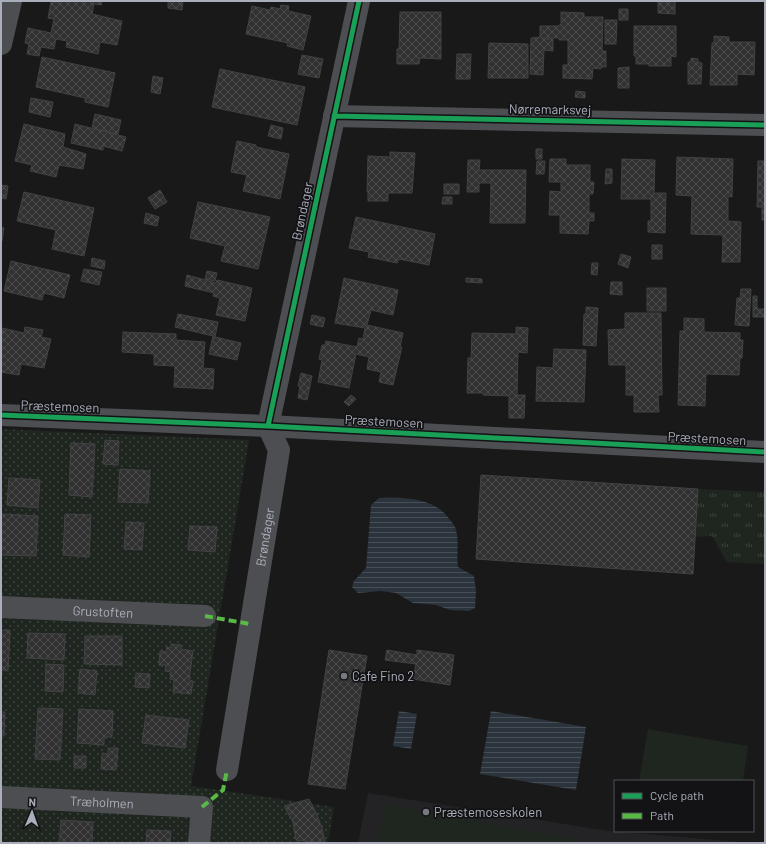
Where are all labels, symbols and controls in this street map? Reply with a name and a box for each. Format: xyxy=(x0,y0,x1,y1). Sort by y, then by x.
street label: Nørremarksvej xyxy=(509,100,591,118)
street label: Brøndager xyxy=(288,180,316,242)
street label: Præstemosen xyxy=(20,397,100,415)
street label: Præstemosen xyxy=(344,411,424,431)
street label: Præstemosen xyxy=(667,428,747,448)
street label: Brøndager xyxy=(252,506,278,567)
street label: Grustoften xyxy=(72,602,134,621)
place label: Cafe Fino 2 xyxy=(352,668,414,684)
marker: Cafe Fino 2 xyxy=(339,671,349,681)
legend xyxy=(614,780,754,832)
text: Cycle path xyxy=(650,788,704,802)
north arrow xyxy=(12,792,52,832)
street label: Træholmen xyxy=(70,792,134,812)
text: N xyxy=(28,795,36,808)
place label: Præstemoseskolen xyxy=(434,804,542,820)
marker: Præstemoseskolen xyxy=(421,807,431,817)
text: Path xyxy=(650,808,674,822)

